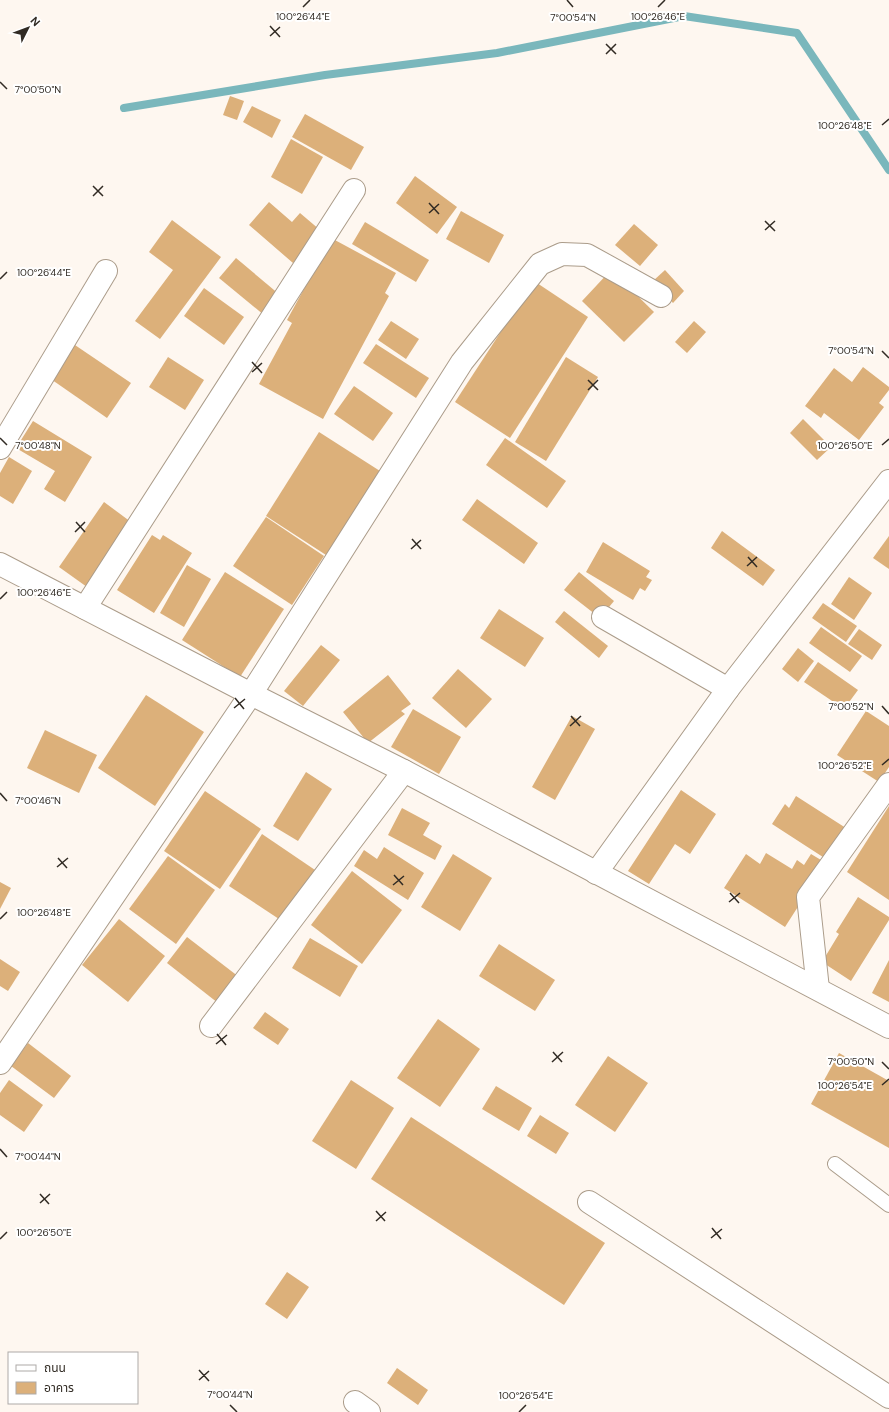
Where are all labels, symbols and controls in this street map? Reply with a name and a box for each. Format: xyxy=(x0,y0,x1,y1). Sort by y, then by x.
north arrow xyxy=(8,8,48,48)
text: 100°26'44"E xyxy=(276,10,330,23)
text: 100°26'46"E xyxy=(631,10,685,23)
text: 7°00'54"N xyxy=(550,11,596,24)
text: N xyxy=(28,14,43,29)
text: 7°00'50"N xyxy=(15,83,61,96)
text: 100°26'48"E xyxy=(818,119,872,132)
text: 100°26'44"E xyxy=(17,266,71,279)
text: 7°00'54"N xyxy=(828,344,874,357)
text: 7°00'48"N xyxy=(15,439,61,452)
text: 100°26'50"E xyxy=(817,439,873,452)
text: 100°26'46"E xyxy=(17,586,71,599)
text: 7°00'52"N xyxy=(828,700,874,713)
text: 100°26'52"E xyxy=(818,759,872,772)
text: 7°00'46"N xyxy=(15,794,61,807)
text: 100°26'48"E xyxy=(17,906,71,919)
text: 7°00'50"N xyxy=(828,1055,874,1068)
text: 100°26'54"E xyxy=(818,1079,872,1092)
text: 7°00'44"N xyxy=(15,1150,61,1163)
text: 100°26'50"E xyxy=(16,1226,72,1239)
legend xyxy=(8,1352,138,1404)
text: ถนน xyxy=(44,1360,66,1376)
text: อาคาร xyxy=(44,1380,74,1396)
text: 7°00'44"N xyxy=(207,1388,253,1401)
text: 100°26'54"E xyxy=(499,1389,553,1402)

